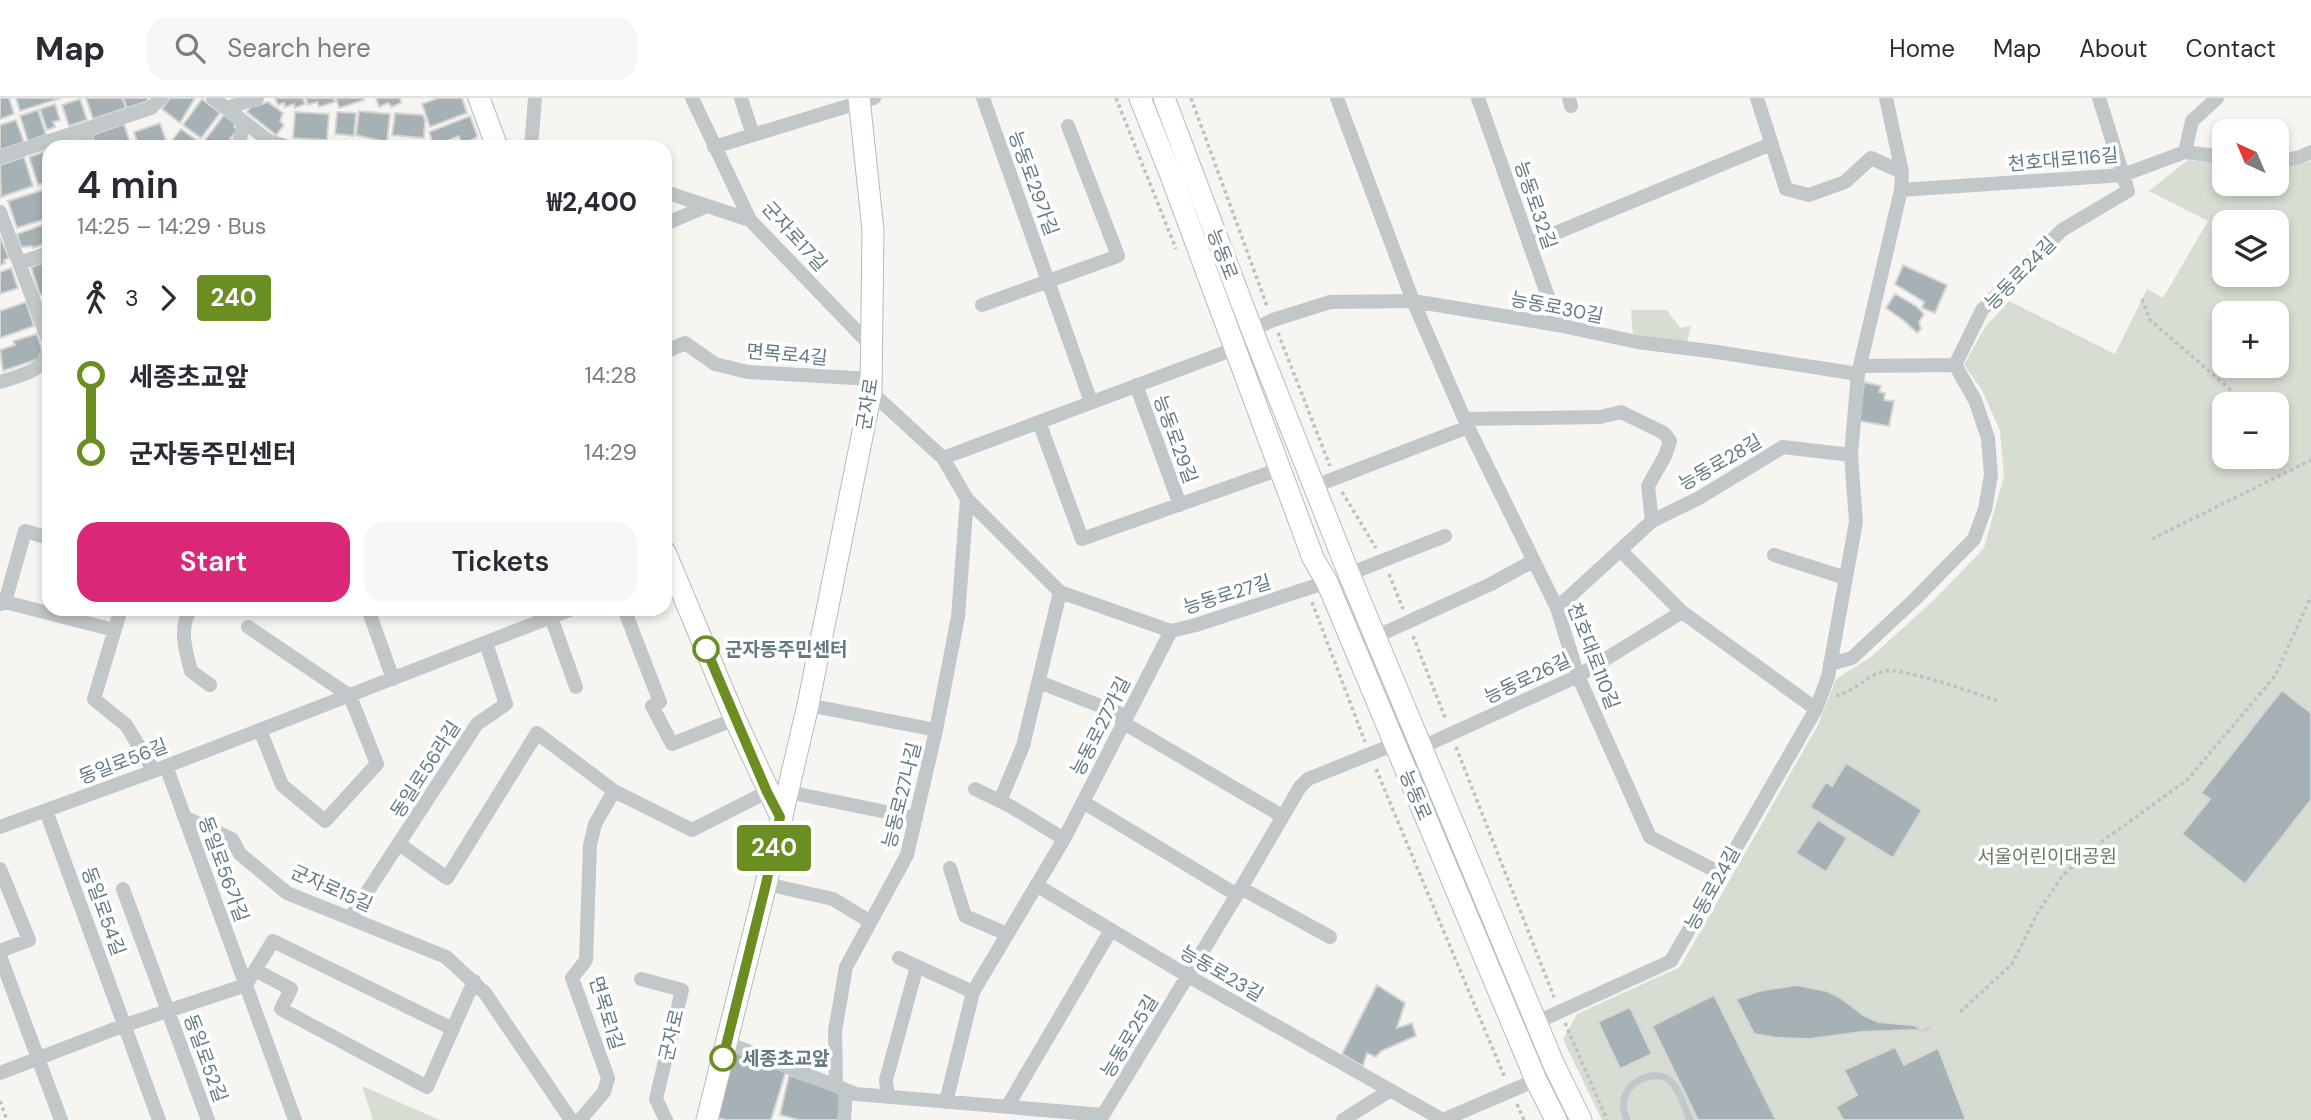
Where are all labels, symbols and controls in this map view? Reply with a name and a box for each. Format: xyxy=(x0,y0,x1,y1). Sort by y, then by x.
search box xyxy=(147,17,637,80)
text: Map xyxy=(35,27,105,70)
icon: search xyxy=(171,29,209,67)
text: Search here xyxy=(227,31,371,65)
text: Home xyxy=(1889,33,1955,64)
text: Map xyxy=(1993,33,2041,64)
text: About xyxy=(2079,33,2148,64)
text: Contact xyxy=(2186,33,2276,64)
north arrow xyxy=(2212,119,2289,196)
map controls xyxy=(2212,119,2289,469)
street label: 능동로29가길 xyxy=(1003,127,1064,239)
street label: 천호대로116길 xyxy=(2007,142,2120,177)
street label: 능동로32길 xyxy=(1509,158,1562,253)
text: 4 min xyxy=(77,160,179,210)
text: ₩2,400 xyxy=(547,185,637,219)
street label: 군자로17길 xyxy=(757,196,833,277)
button: layers xyxy=(2212,210,2289,287)
text: 14:25 – 14:29 · Bus xyxy=(77,211,266,241)
street label: 능동로 xyxy=(1201,225,1244,283)
street label: 능동로24길 xyxy=(1979,232,2061,315)
icon: walk xyxy=(77,279,115,317)
icon: forward xyxy=(149,279,187,317)
text: 240 xyxy=(211,282,257,313)
text: 3 xyxy=(125,283,139,313)
street label: 능동로30길 xyxy=(1508,286,1606,329)
button: + xyxy=(2212,301,2289,378)
street label: 면목로4길 xyxy=(745,338,829,371)
text: 세종초교앞 xyxy=(129,360,249,394)
text: 14:28 xyxy=(584,360,637,390)
street label: 군자로 xyxy=(851,376,884,432)
street label: 능동로29길 xyxy=(1148,391,1203,487)
button: − xyxy=(2212,392,2289,469)
street label: 능동로28길 xyxy=(1674,429,1766,496)
text: 군자동주민센터 xyxy=(129,437,296,471)
text: 14:29 xyxy=(584,437,637,467)
button: Start xyxy=(77,522,350,602)
button: Tickets xyxy=(364,522,637,602)
street label: 능동로27길 xyxy=(1180,569,1274,620)
street label: 천호대로110길 xyxy=(1562,599,1625,713)
marker: 군자동주민센터 xyxy=(693,636,719,662)
place label: 군자동주민센터 xyxy=(725,637,847,662)
street label: 능동로26길 xyxy=(1480,648,1575,709)
street label: 능동로27가길 xyxy=(1065,672,1136,780)
street label: 동일로56라길 xyxy=(385,716,466,823)
street label: 동일로56길 xyxy=(75,733,171,790)
street label: 능동로27나길 xyxy=(876,740,927,851)
street label: 능동로 xyxy=(1394,766,1437,824)
street label: 동일로56가길 xyxy=(193,813,254,926)
line badge: 240 xyxy=(734,825,814,871)
text: 240 xyxy=(751,832,797,863)
street label: 능동로24길 xyxy=(1679,842,1746,935)
park label: 서울어린이대공원 xyxy=(1977,844,2117,869)
street label: 군자로15길 xyxy=(287,859,377,918)
street label: 동일로54길 xyxy=(76,863,131,959)
street label: 능동로23길 xyxy=(1176,940,1268,1007)
street label: 면목로1길 xyxy=(583,973,630,1053)
street label: 능동로25길 xyxy=(1095,990,1164,1082)
street label: 군자로 xyxy=(653,1007,690,1063)
street label: 동일로52길 xyxy=(178,1011,233,1106)
marker: 세종초교앞 xyxy=(710,1045,736,1071)
place label: 세종초교앞 xyxy=(742,1046,829,1071)

